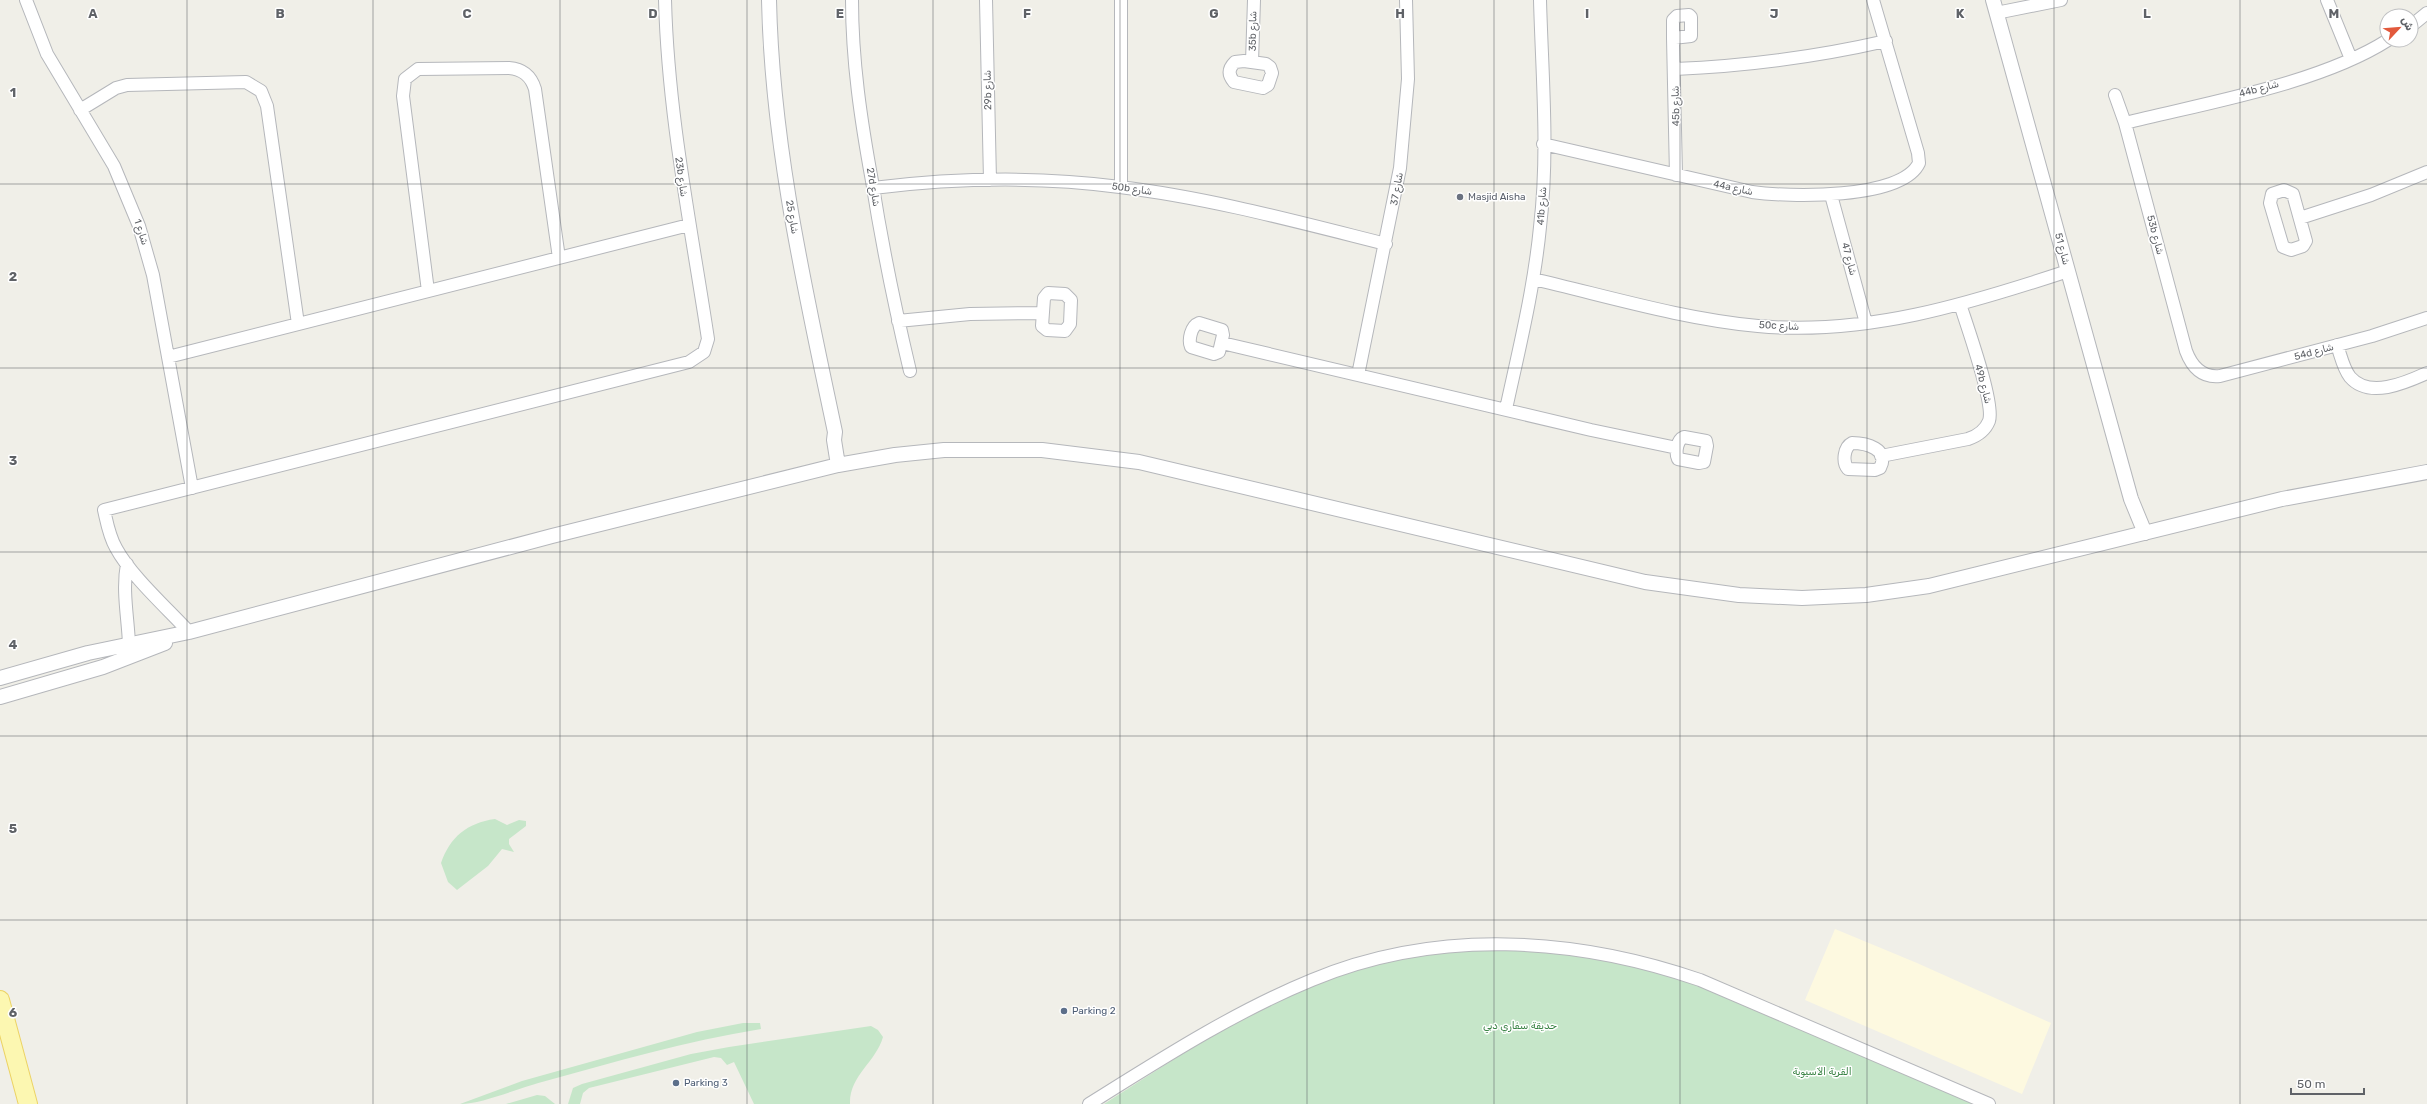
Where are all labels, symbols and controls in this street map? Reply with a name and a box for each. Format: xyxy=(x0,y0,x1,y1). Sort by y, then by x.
text: A xyxy=(88,6,98,21)
text: B xyxy=(275,6,285,21)
text: C xyxy=(462,6,472,21)
text: D xyxy=(648,6,658,21)
text: E xyxy=(836,6,844,21)
text: F xyxy=(1023,6,1031,21)
text: G xyxy=(1209,6,1219,21)
text: H xyxy=(1395,6,1405,21)
text: I xyxy=(1585,6,1589,21)
text: J xyxy=(1770,6,1778,21)
text: K xyxy=(1956,6,1965,21)
text: L xyxy=(2143,6,2151,21)
text: M xyxy=(2329,6,2339,21)
north arrow xyxy=(2379,8,2419,48)
street label: 35b شارع xyxy=(1247,11,1260,51)
text: ش xyxy=(2399,15,2416,33)
street label: 29b شارع xyxy=(982,70,995,110)
street label: 44b شارع xyxy=(2238,78,2281,101)
text: 1 xyxy=(10,85,16,100)
street label: 45b شارع xyxy=(1670,86,1683,126)
street label: 23b شارع xyxy=(671,156,690,198)
street label: 27d شارع xyxy=(863,167,882,208)
street label: شارع 37 xyxy=(1388,171,1407,207)
street label: 44a شارع xyxy=(1712,178,1754,199)
street label: 50b شارع xyxy=(1111,180,1153,199)
street label: 41b شارع xyxy=(1535,186,1550,226)
place label: Masjid Aisha xyxy=(1468,191,1526,203)
marker: Masjid Aisha xyxy=(1455,192,1465,202)
street label: شارع 25 xyxy=(782,199,801,235)
street label: 53b شارع xyxy=(2143,214,2166,256)
street label: شارع 1 xyxy=(130,217,151,247)
street label: شارع 51 xyxy=(2051,232,2072,267)
street label: شارع 47 xyxy=(1838,241,1859,277)
text: 2 xyxy=(9,269,17,284)
street label: 50c شارع xyxy=(1759,319,1799,334)
street label: 54d شارع xyxy=(2293,341,2335,364)
street label: 49b شارع xyxy=(1971,363,1994,405)
text: 3 xyxy=(9,453,18,468)
text: 4 xyxy=(9,637,18,652)
text: 5 xyxy=(9,821,17,836)
text: 6 xyxy=(9,1005,18,1020)
place label: Parking 2 xyxy=(1072,1005,1116,1017)
marker: Parking 2 xyxy=(1059,1006,1069,1016)
park label: حديقة سفاري دبي xyxy=(1483,1020,1557,1034)
park label: القرية الآسيوية xyxy=(1792,1066,1852,1078)
scale bar xyxy=(2291,1070,2364,1096)
place label: Parking 3 xyxy=(684,1077,728,1089)
text: 50 m xyxy=(2297,1077,2325,1091)
marker: Parking 3 xyxy=(671,1078,681,1088)

